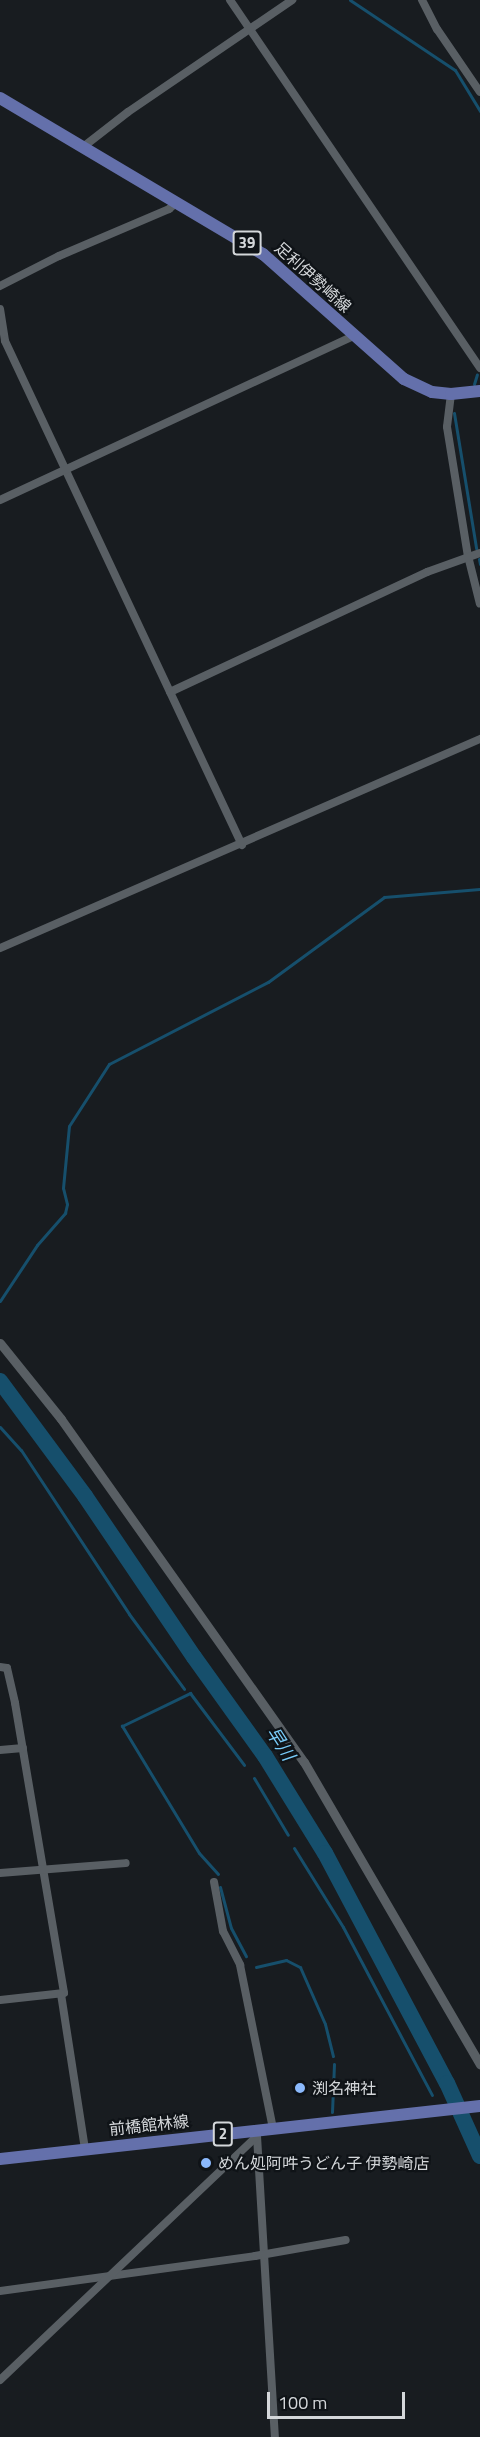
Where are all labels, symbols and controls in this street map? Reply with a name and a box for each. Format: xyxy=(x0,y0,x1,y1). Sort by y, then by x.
road number: 39 xyxy=(232,231,262,255)
street label: 足利伊勢崎線 xyxy=(271,238,355,316)
water label: 早川 xyxy=(261,1723,299,1765)
place label: 渕名神社 xyxy=(312,2078,376,2098)
marker: 渕名神社 xyxy=(293,2081,307,2095)
street label: 前橋館林線 xyxy=(108,2111,190,2139)
road number: 2 xyxy=(212,2122,234,2146)
place label: めん処阿吽うどん子 伊勢崎店 xyxy=(218,2153,430,2173)
marker: めん処阿吽うどん子 伊勢崎店 xyxy=(199,2156,213,2170)
scale bar xyxy=(270,2380,408,2418)
text: 100 m xyxy=(278,2389,327,2416)

